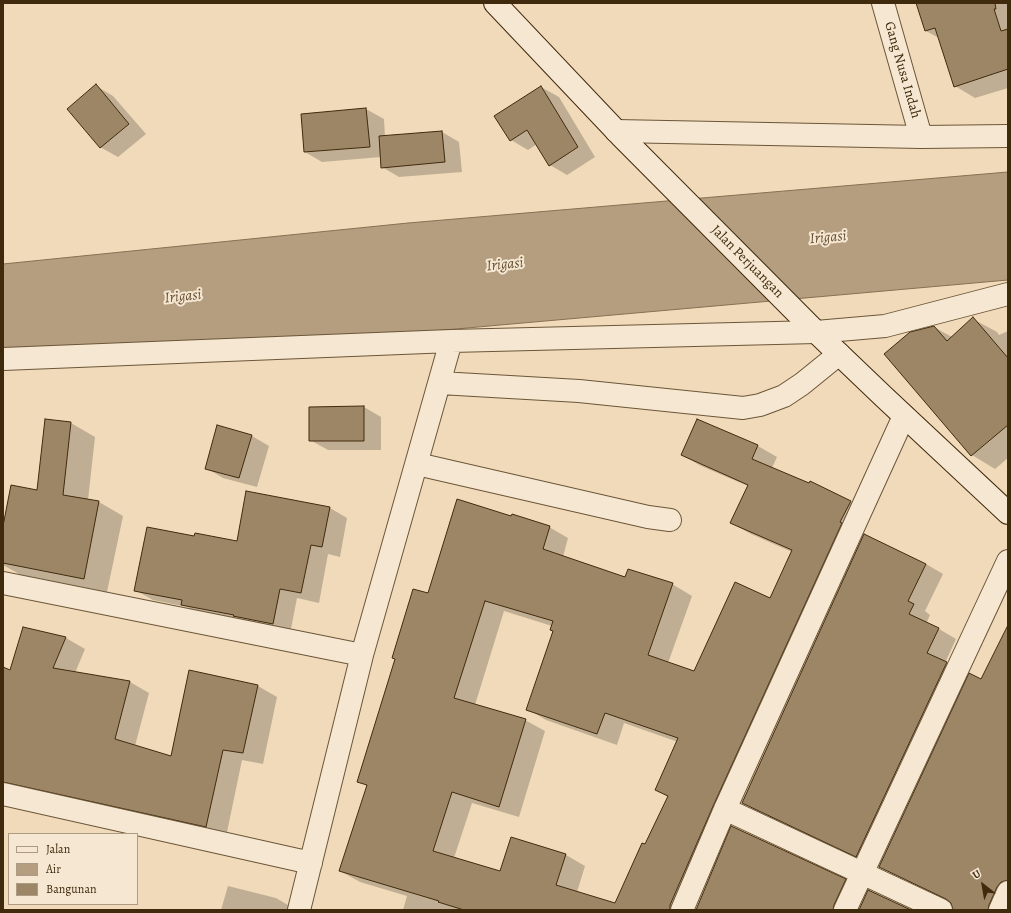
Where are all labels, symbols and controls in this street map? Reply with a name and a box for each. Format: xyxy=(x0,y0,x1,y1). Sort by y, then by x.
street label: Gang Nusa Indah xyxy=(880,20,924,120)
street label: Jalan Perjuangan xyxy=(707,222,787,302)
water label: Irigasi xyxy=(809,227,847,249)
water label: Irigasi xyxy=(486,254,524,276)
water label: Irigasi xyxy=(164,286,202,308)
legend xyxy=(8,833,138,905)
text: Jalan xyxy=(46,841,70,857)
text: Air xyxy=(46,861,61,877)
north arrow xyxy=(963,865,1003,905)
text: U xyxy=(970,866,984,883)
text: Bangunan xyxy=(46,881,97,897)

